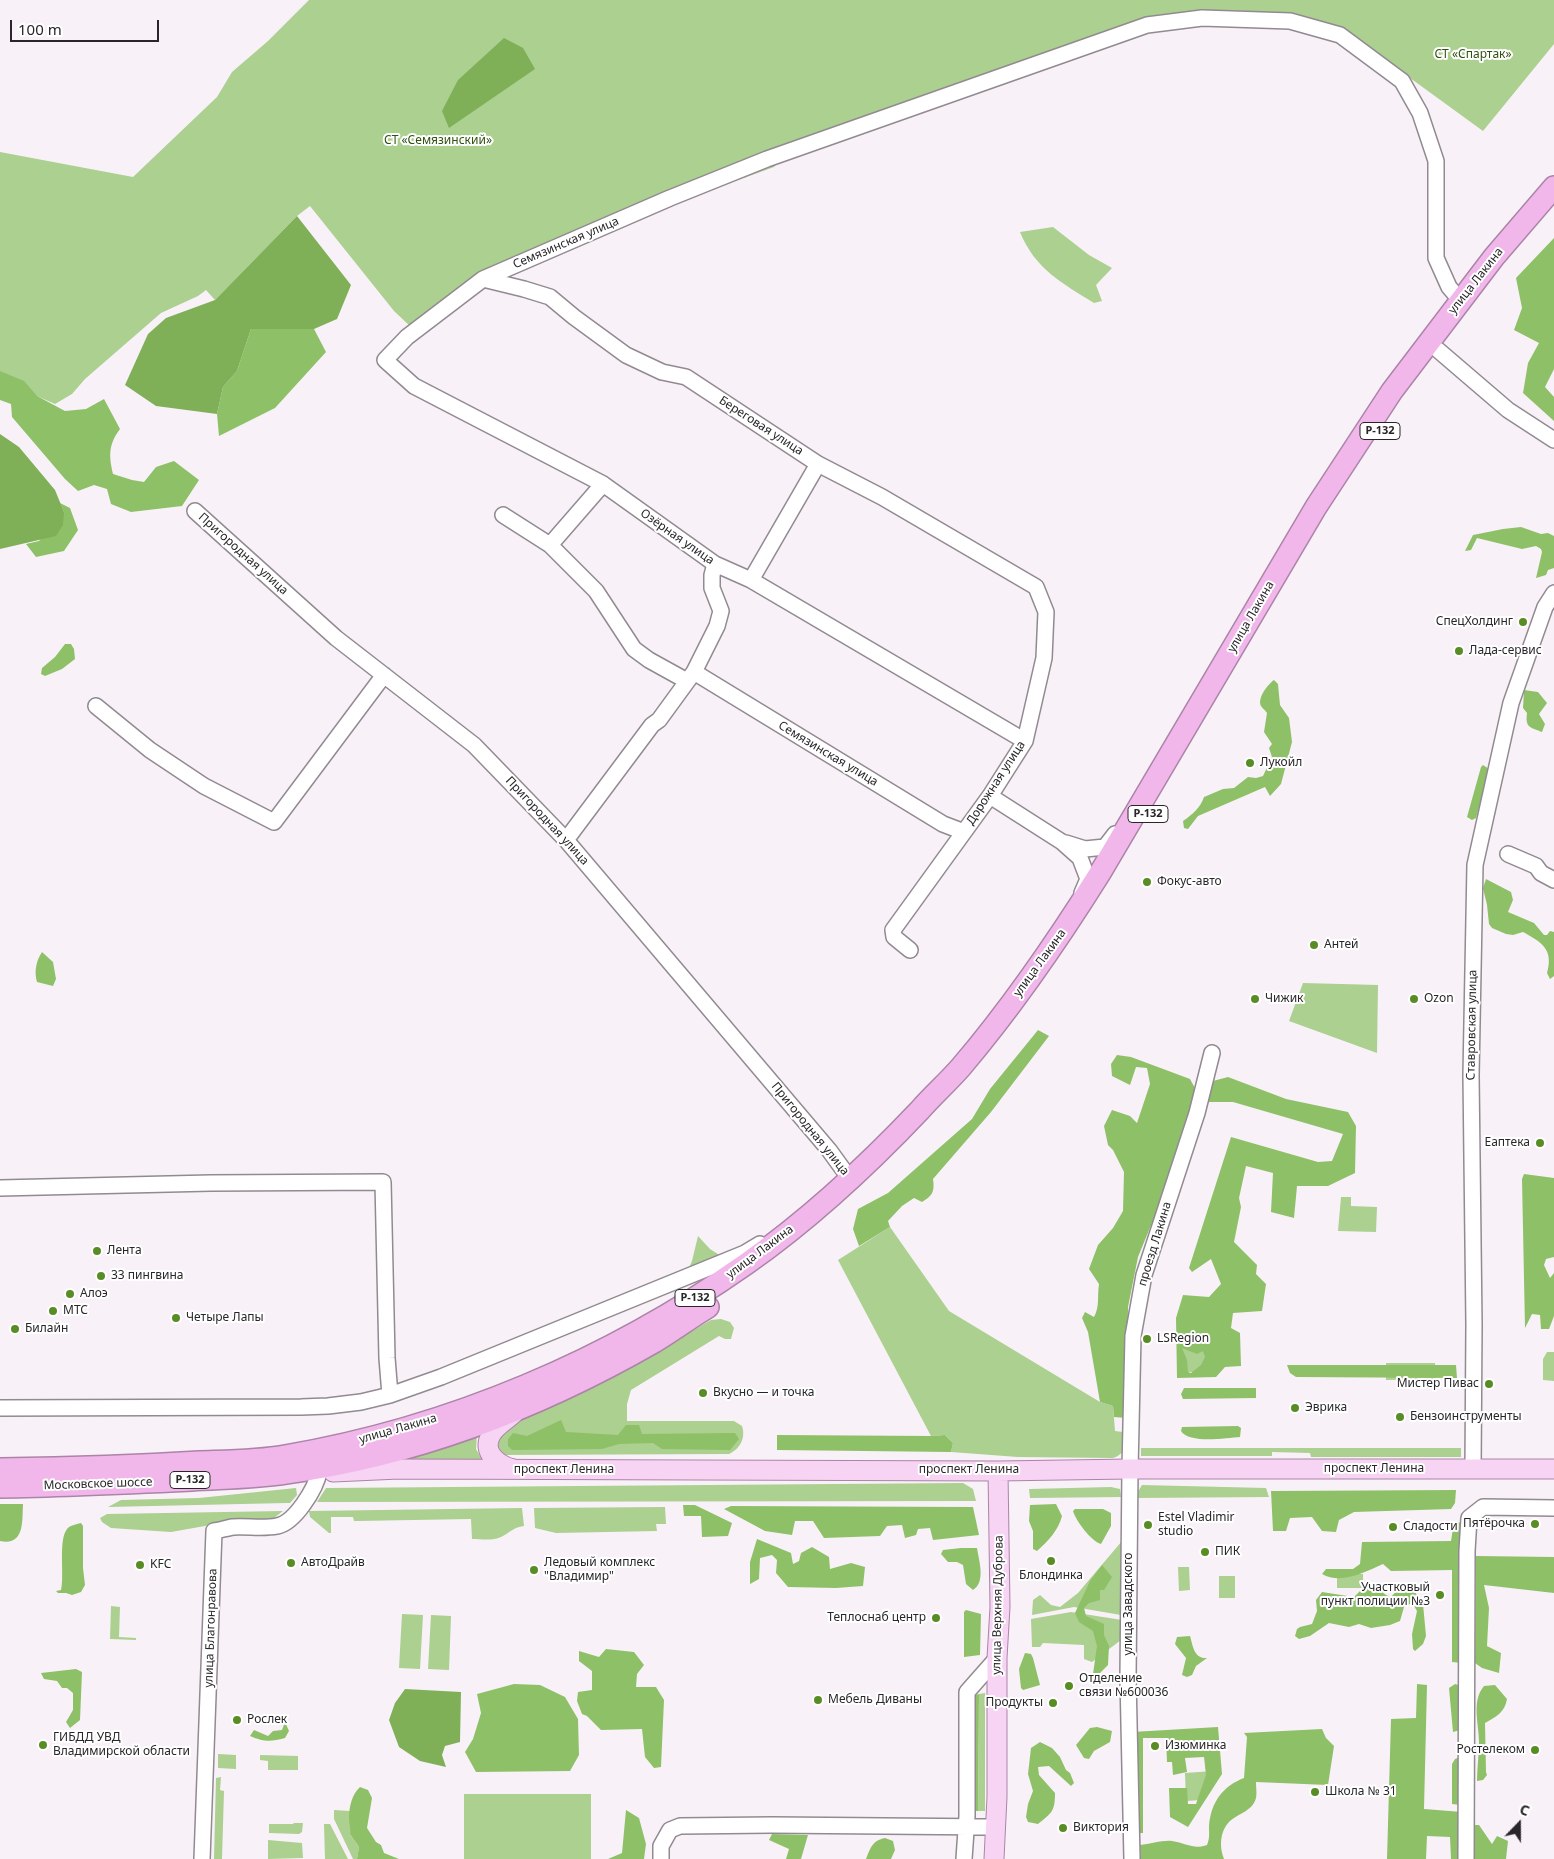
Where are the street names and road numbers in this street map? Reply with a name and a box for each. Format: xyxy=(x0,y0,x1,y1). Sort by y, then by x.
street label: Семязинская улица xyxy=(511,214,621,272)
street label: улица Лакина xyxy=(1446,245,1506,317)
street label: Береговая улица xyxy=(716,393,806,459)
road number: Р-132 xyxy=(1360,422,1400,440)
street label: Озёрная улица xyxy=(637,506,717,568)
street label: Пригородная улица xyxy=(195,510,291,598)
street label: улица Лакина xyxy=(1225,579,1277,655)
street label: Семязинская улица xyxy=(775,718,881,790)
street label: Дорожная улица xyxy=(963,738,1029,828)
street label: Пригородная улица xyxy=(502,774,592,868)
road number: Р-132 xyxy=(1128,806,1168,822)
street label: улица Лакина xyxy=(1011,926,1069,1000)
street label: Ставровская улица xyxy=(1464,970,1480,1080)
street label: Пригородная улица xyxy=(768,1080,852,1178)
street label: проезд Лакина xyxy=(1135,1200,1175,1288)
street label: улица Лакина xyxy=(724,1222,796,1282)
road number: Р-132 xyxy=(675,1290,715,1306)
street label: улица Лакина xyxy=(358,1411,438,1447)
street label: проспект Ленина xyxy=(1324,1462,1424,1476)
street label: проспект Ленина xyxy=(514,1463,614,1477)
street label: проспект Ленина xyxy=(919,1463,1019,1477)
road number: Р-132 xyxy=(170,1472,210,1488)
street label: Московское шоссе xyxy=(43,1475,153,1493)
street label: улица Верхняя Дуброва xyxy=(990,1535,1006,1675)
street label: улица Завадского xyxy=(1122,1553,1136,1655)
street label: улица Благонравова xyxy=(202,1568,220,1688)

